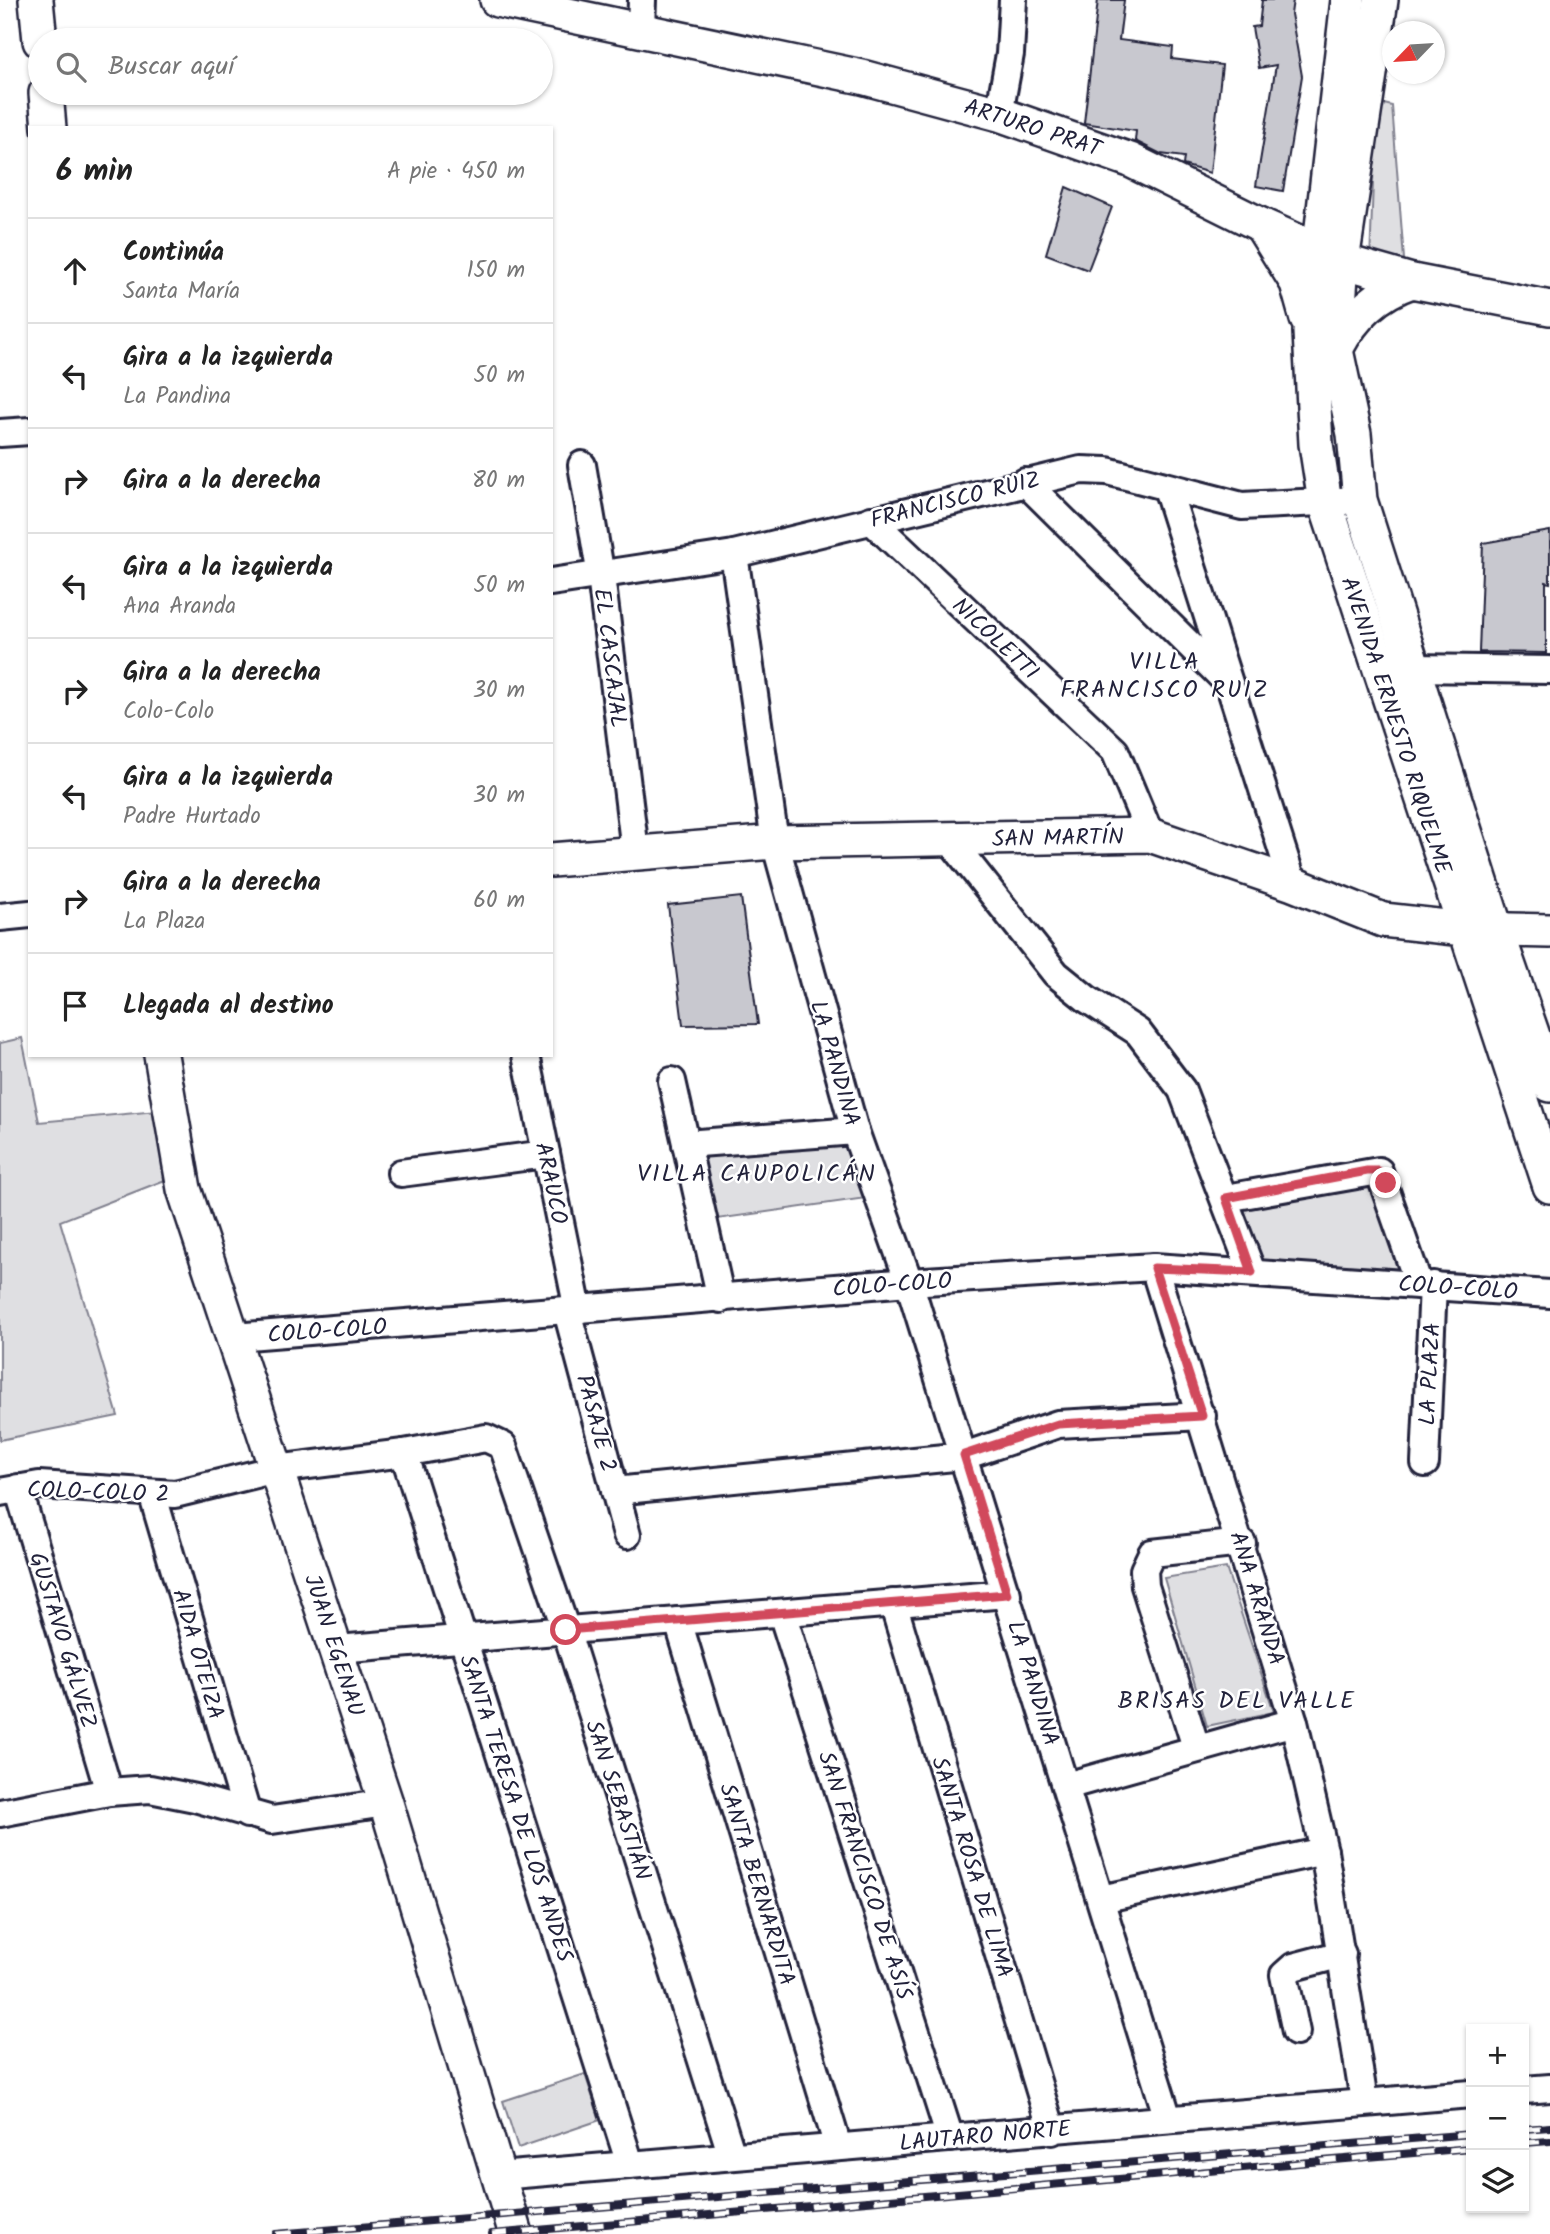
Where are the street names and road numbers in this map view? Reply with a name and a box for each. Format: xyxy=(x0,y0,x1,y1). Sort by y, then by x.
street label: ARTURO PRAT xyxy=(959,90,1107,169)
street label: FRANCISCO RUIZ xyxy=(867,462,1044,539)
street label: AVENIDA ERNESTO RIQUELME xyxy=(1330,572,1460,880)
street label: EL CASCAJAL xyxy=(583,586,635,730)
street label: NICOLETTI xyxy=(943,589,1047,690)
street label: SAN MARTÍN xyxy=(992,820,1124,858)
street label: LA PANDINA xyxy=(799,996,869,1131)
street label: ARAUCO xyxy=(524,1139,576,1228)
street label: COLO-COLO xyxy=(831,1264,953,1308)
street label: COLO-COLO xyxy=(1397,1267,1519,1311)
street label: COLO-COLO xyxy=(266,1310,388,1354)
street label: LA PLAZA xyxy=(1410,1322,1452,1426)
street label: PASAJE 2 xyxy=(565,1371,625,1476)
street label: COLO-COLO 2 xyxy=(26,1473,170,1513)
street label: ANA ARANDA xyxy=(1219,1527,1294,1670)
street label: GUSTAVO GÁLVEZ xyxy=(18,1548,106,1733)
street label: JUAN EGENAU xyxy=(293,1570,373,1722)
street label: AIDA OTEIZA xyxy=(161,1585,233,1724)
street label: LA PANDINA xyxy=(996,1616,1068,1751)
street label: SANTA TERESA DE LOS ANDES xyxy=(448,1650,582,1967)
street label: SAN SEBASTIÁN xyxy=(574,1716,660,1885)
street label: SAN FRANCISCO DE ASÍS xyxy=(807,1747,921,2004)
street label: SANTA ROSA DE LIMA xyxy=(920,1753,1022,1983)
street label: SANTA BERNARDITA xyxy=(708,1779,804,1990)
street label: LAUTARO NORTE xyxy=(898,2112,1073,2162)

